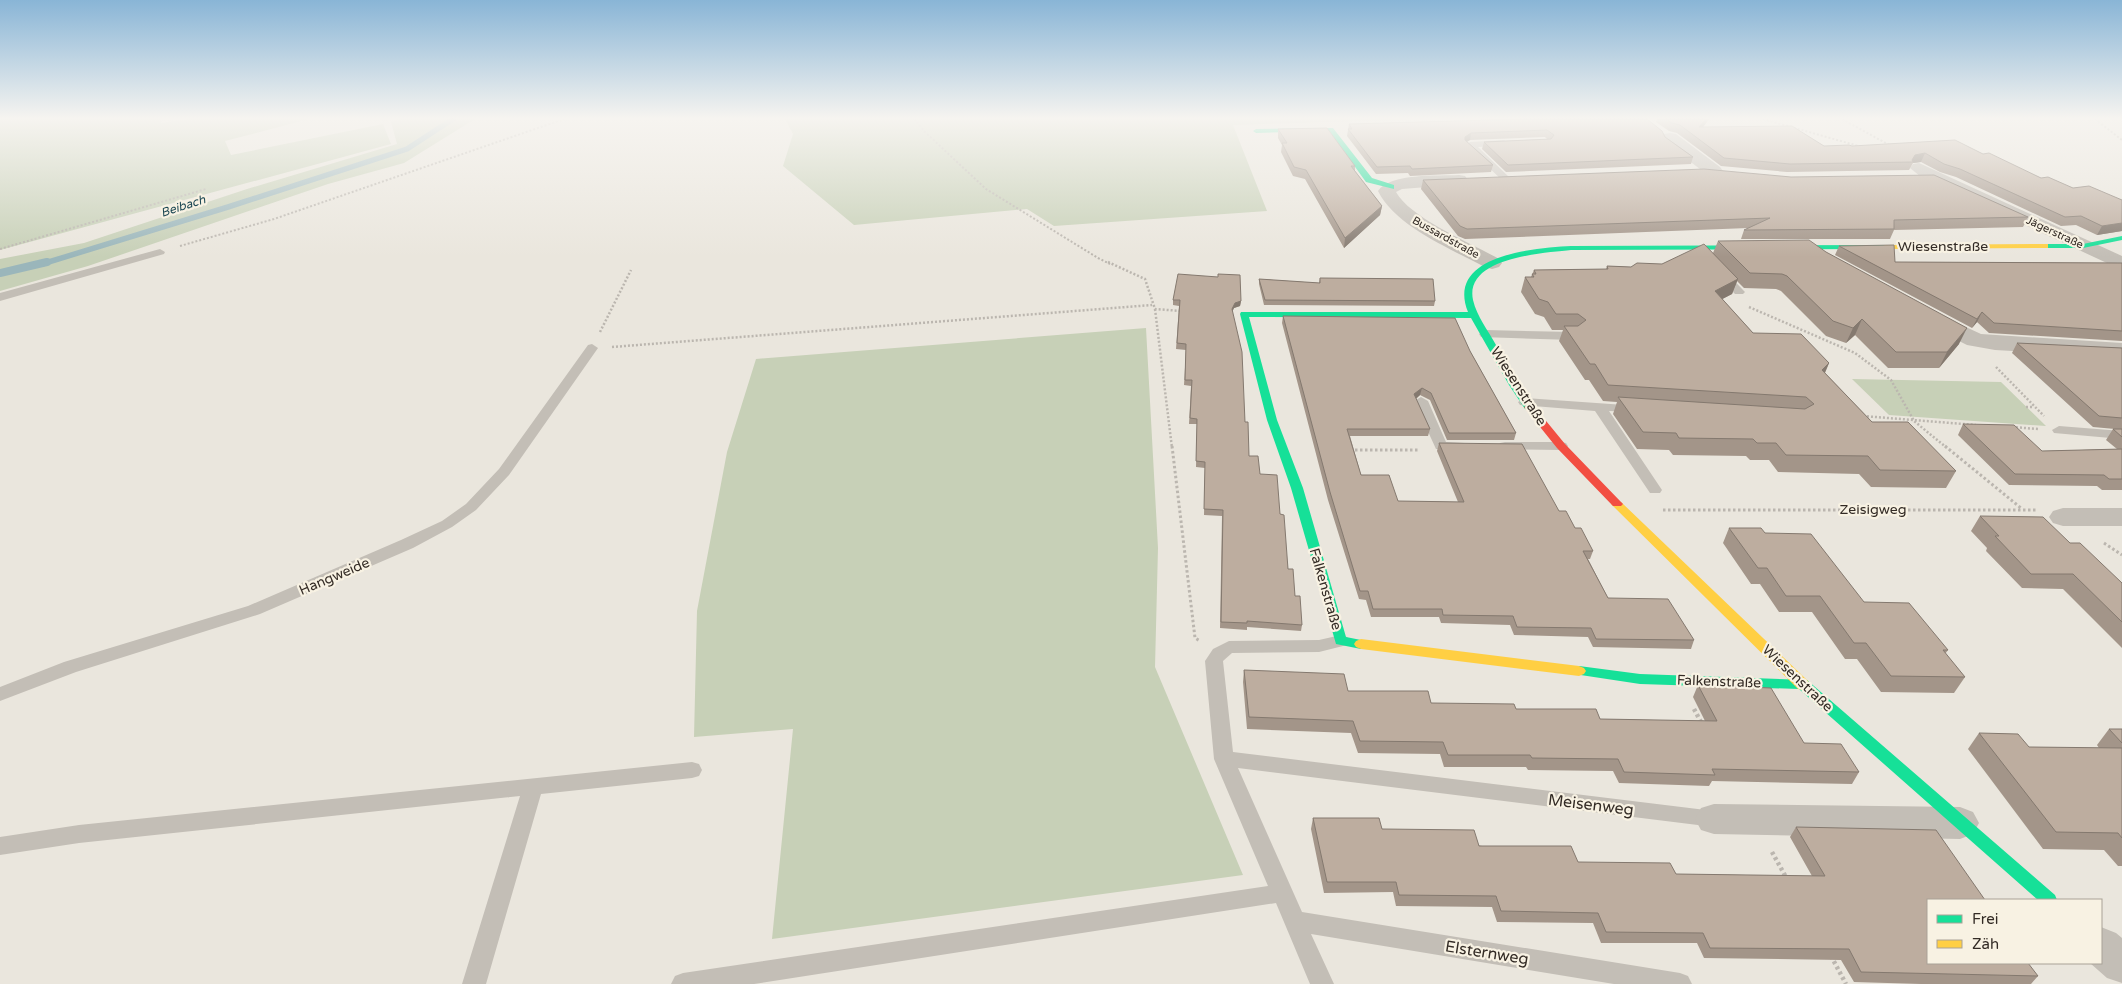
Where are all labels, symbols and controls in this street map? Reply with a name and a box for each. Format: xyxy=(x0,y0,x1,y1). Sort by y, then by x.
water label: Beibach xyxy=(159,192,208,220)
street label: Bussardstraße xyxy=(1410,214,1482,261)
street label: Jägerstraße xyxy=(2024,214,2085,251)
street label: Wiesenstraße xyxy=(1898,238,1988,255)
street label: Wiesenstraße xyxy=(1487,344,1550,429)
street label: Zeisigweg xyxy=(1839,501,1907,518)
street label: Falkenstraße xyxy=(1306,546,1345,632)
street label: Hangweide xyxy=(296,554,372,599)
street label: Wiesenstraße xyxy=(1759,641,1837,715)
street label: Falkenstraße xyxy=(1676,672,1762,691)
street label: Meisenweg xyxy=(1547,790,1635,820)
legend xyxy=(1927,899,2102,964)
text: Frei xyxy=(1972,910,1998,928)
text: Zäh xyxy=(1972,935,1999,953)
street label: Elsternweg xyxy=(1444,937,1530,969)

